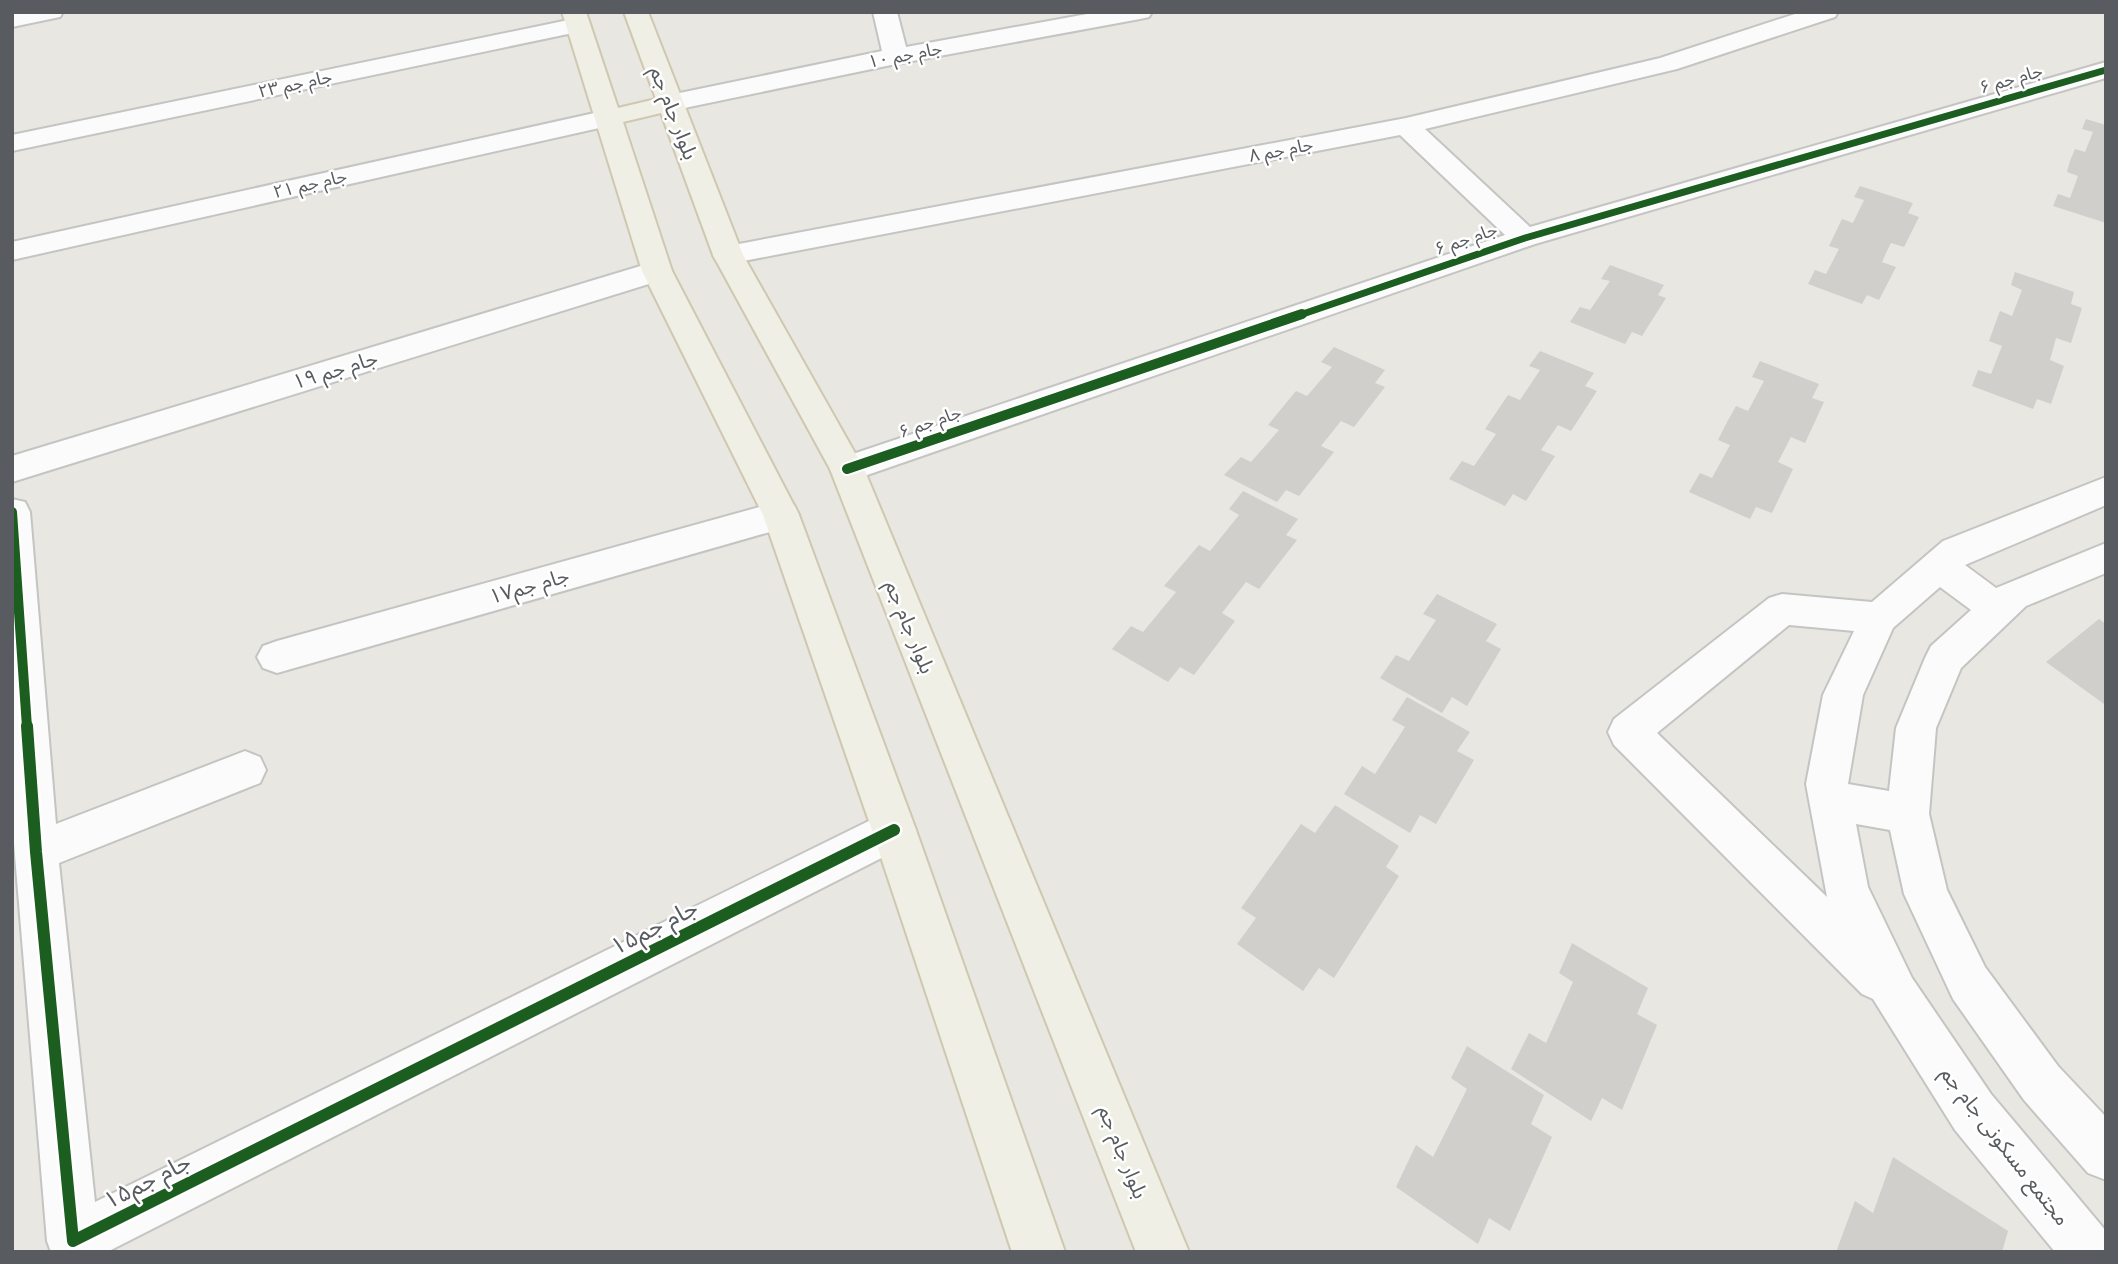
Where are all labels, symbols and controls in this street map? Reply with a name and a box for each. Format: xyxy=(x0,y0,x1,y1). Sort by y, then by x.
street label: جام جم ۱۰ xyxy=(866,36,945,76)
street label: جام جم ۶ xyxy=(1977,59,2046,101)
street label: بلوار جام جم xyxy=(641,62,705,165)
street label: جام جم ۲۳ xyxy=(256,64,335,106)
street label: جام جم ۸ xyxy=(1247,132,1315,170)
street label: جام جم ۲۱ xyxy=(271,164,350,206)
street label: جام جم ۶ xyxy=(1431,217,1501,263)
street label: جام جم ۱۹ xyxy=(289,344,382,398)
street label: جام جم ۶ xyxy=(895,400,965,446)
street label: جام جم۱۷ xyxy=(486,561,573,613)
street label: بلوار جام جم xyxy=(877,576,941,679)
street label: جام جم۱۵ xyxy=(605,891,704,964)
street label: مجتمع مسکونی جام جم xyxy=(1932,1061,2076,1233)
street label: بلوار جام جم xyxy=(1090,1101,1154,1204)
street label: جام جم۱۵ xyxy=(98,1145,197,1218)

